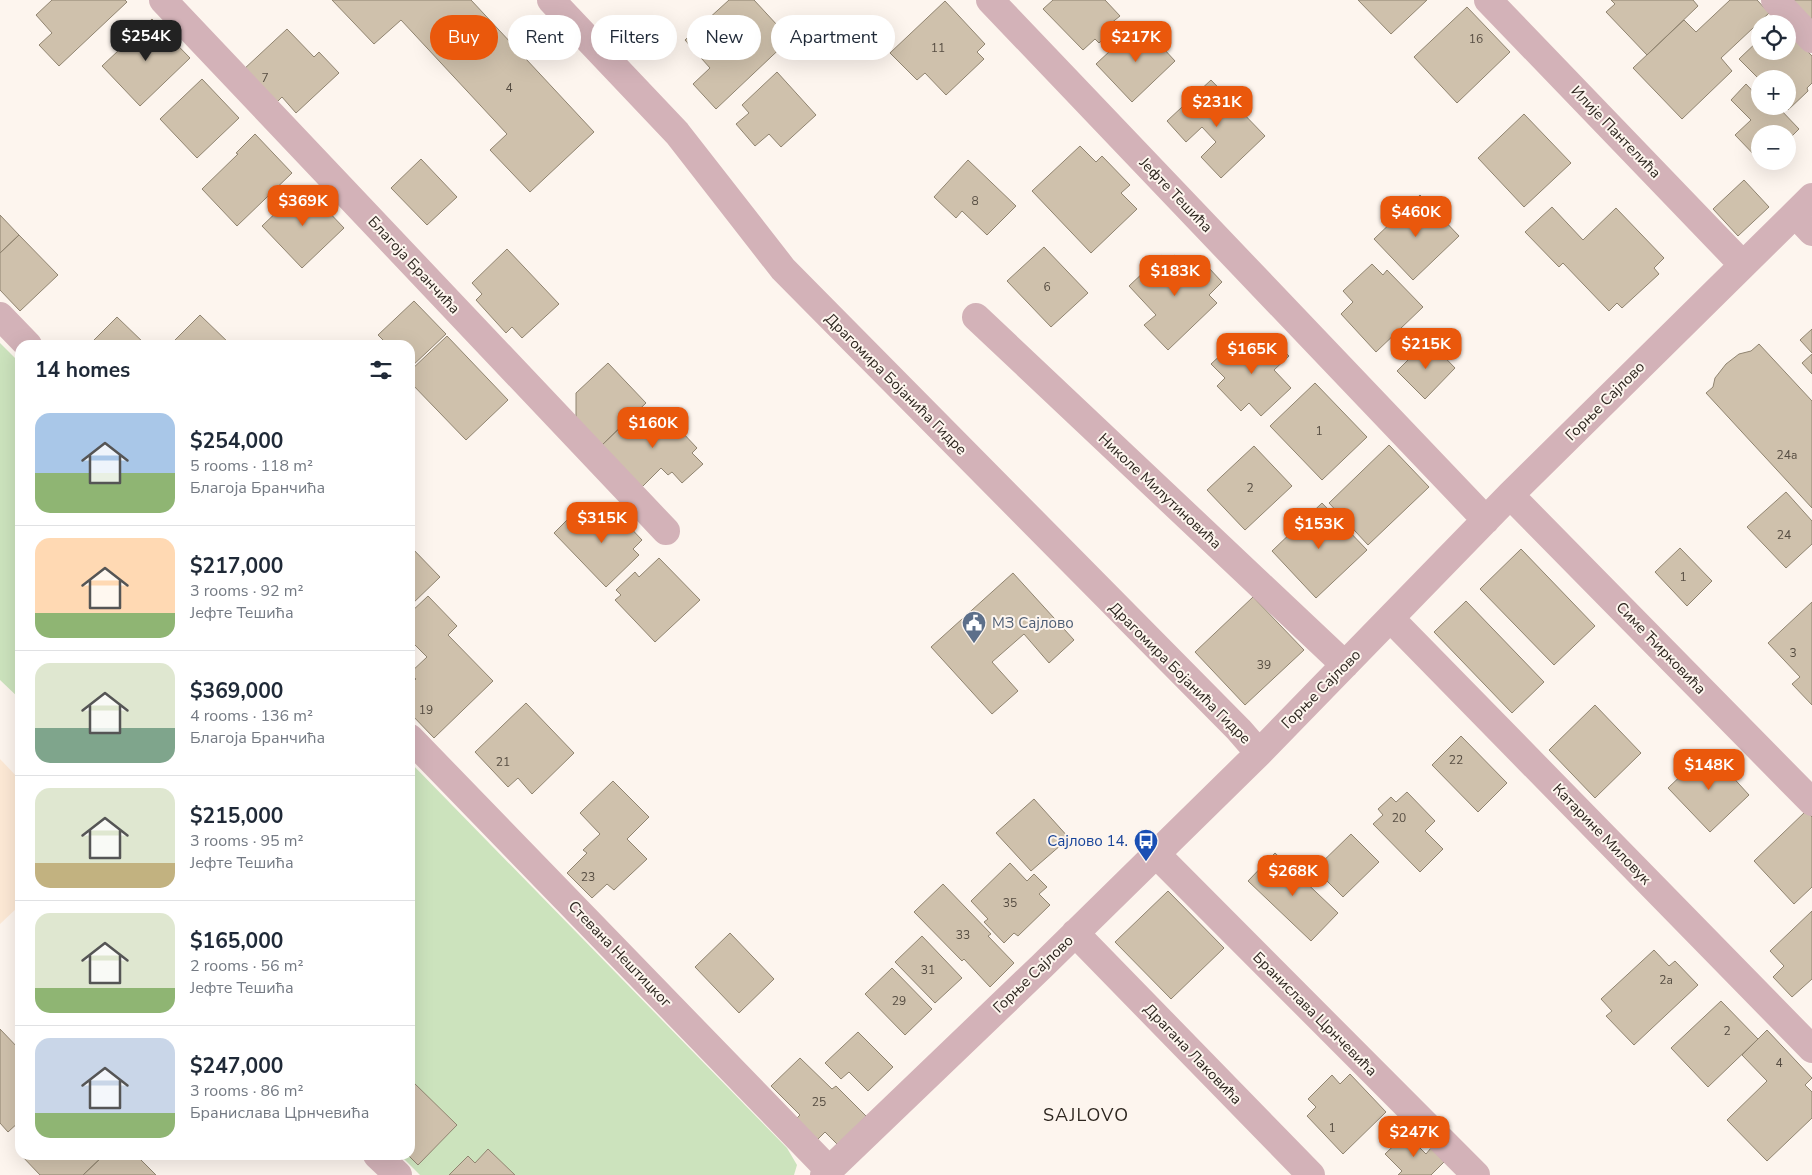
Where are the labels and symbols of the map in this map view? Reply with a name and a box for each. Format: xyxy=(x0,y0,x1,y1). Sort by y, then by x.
pin: $254K xyxy=(111,20,181,62)
pin: $217K xyxy=(1101,20,1171,63)
house number: 16 xyxy=(1469,31,1483,47)
house number: 11 xyxy=(931,40,945,56)
house number: 7 xyxy=(261,70,269,86)
house number: 4 xyxy=(505,80,513,96)
street label: Илије Пантелића xyxy=(1567,81,1665,183)
pin: $231K xyxy=(1182,86,1252,128)
street label: Јефте Тешића xyxy=(1134,152,1217,237)
pin: $369K xyxy=(268,184,338,227)
house number: 8 xyxy=(971,193,979,209)
pin: $460K xyxy=(1381,196,1451,238)
street label: Благоја Бранчића xyxy=(363,212,465,318)
pin: $183K xyxy=(1140,254,1210,297)
house number: 6 xyxy=(1043,279,1051,295)
street label: Драгомира Бојанића Гидре xyxy=(821,309,971,459)
pin: $215K xyxy=(1391,328,1461,370)
pin: $165K xyxy=(1217,332,1287,375)
street label: Горње Сајлово xyxy=(1561,357,1649,445)
pin: $160K xyxy=(618,406,688,449)
house number: 1 xyxy=(1315,423,1323,439)
street label: Николе Милутиновића xyxy=(1094,429,1226,553)
house number: 24a xyxy=(1777,447,1797,463)
house number: 2 xyxy=(1246,480,1254,496)
pin: $315K xyxy=(567,502,637,544)
pin: $153K xyxy=(1284,508,1354,550)
house number: 24 xyxy=(1777,527,1791,543)
house number: 1 xyxy=(1679,569,1687,585)
street label: Симе Ћирковића xyxy=(1612,597,1710,699)
street label: Драгомира Бојанића Гидре xyxy=(1105,598,1255,748)
public building icon: МЗ Сајлово xyxy=(961,610,987,644)
place label: МЗ Сајлово xyxy=(992,613,1074,633)
street label: Горње Сајлово xyxy=(1277,645,1365,733)
house number: 3 xyxy=(1789,645,1797,661)
house number: 39 xyxy=(1257,657,1271,673)
house number: 19 xyxy=(419,702,433,718)
pin: $148K xyxy=(1674,748,1744,791)
house number: 22 xyxy=(1449,752,1463,768)
house number: 21 xyxy=(496,754,510,770)
street label: Катарине Миловук xyxy=(1548,779,1656,889)
house number: 20 xyxy=(1392,810,1406,826)
bus stop icon: Сајлово 14. xyxy=(1133,828,1159,862)
place label: Сајлово 14. xyxy=(1047,831,1128,851)
pin: $268K xyxy=(1258,854,1328,897)
house number: 23 xyxy=(581,869,595,885)
house number: 35 xyxy=(1003,895,1017,911)
street label: Стевана Нештицког xyxy=(564,896,676,1012)
house number: 33 xyxy=(956,927,970,943)
street label: Горње Сајлово xyxy=(988,931,1078,1017)
street label: Бранислава Црнчевића xyxy=(1249,948,1381,1080)
house number: 31 xyxy=(921,962,935,978)
house number: 2a xyxy=(1659,972,1673,988)
house number: 29 xyxy=(892,993,906,1009)
street label: Драгана Лаковића xyxy=(1140,999,1246,1109)
house number: 2 xyxy=(1723,1023,1731,1039)
house number: 4 xyxy=(1775,1055,1783,1071)
house number: 25 xyxy=(812,1094,826,1110)
district label: SAJLOVO xyxy=(1043,1103,1129,1127)
pin: $247K xyxy=(1379,1116,1449,1158)
house number: 1 xyxy=(1328,1120,1336,1136)

